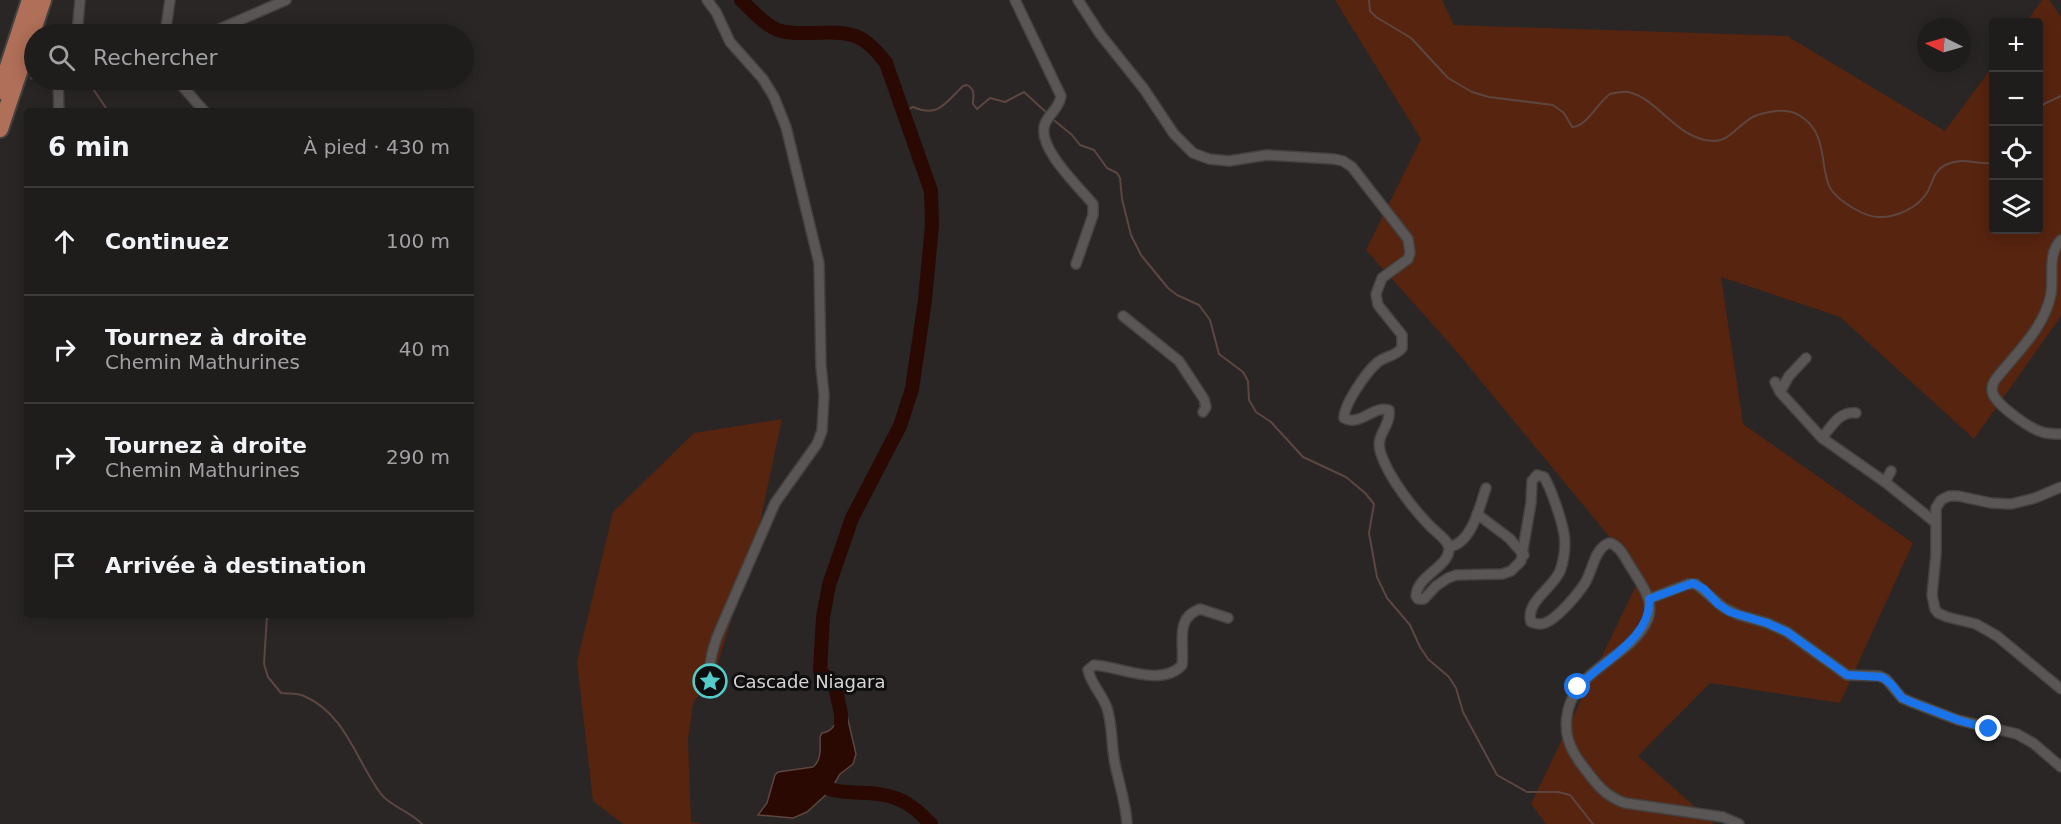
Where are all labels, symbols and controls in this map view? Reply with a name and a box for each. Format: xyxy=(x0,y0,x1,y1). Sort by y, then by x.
north arrow xyxy=(1917,18,1971,72)
map controls xyxy=(1989,18,2043,234)
button: + xyxy=(1989,18,2043,72)
search box xyxy=(24,24,474,90)
icon: search xyxy=(45,41,78,74)
text: Rechercher xyxy=(93,45,218,70)
button: − xyxy=(1989,72,2043,126)
button: locate xyxy=(1989,126,2043,180)
text: 6 min xyxy=(48,132,130,162)
text: À pied · 430 m xyxy=(304,135,450,159)
button: layers xyxy=(1989,180,2043,234)
icon: ahead xyxy=(48,225,81,258)
text: Continuez xyxy=(105,229,229,254)
text: 100 m xyxy=(386,229,450,253)
text: Tournez à droite xyxy=(105,325,307,350)
icon: right xyxy=(48,333,81,366)
text: 40 m xyxy=(399,337,450,361)
text: Chemin Mathurines xyxy=(105,350,300,374)
text: Tournez à droite xyxy=(105,433,307,458)
icon: right xyxy=(48,441,81,474)
text: 290 m xyxy=(386,445,450,469)
text: Chemin Mathurines xyxy=(105,458,300,482)
icon: arrive xyxy=(48,549,81,582)
text: Arrivée à destination xyxy=(105,553,367,578)
place icon: Cascade Niagara xyxy=(692,663,728,699)
place label: Cascade Niagara xyxy=(733,671,886,692)
route start xyxy=(1564,673,1590,699)
route end xyxy=(1975,715,2001,741)

